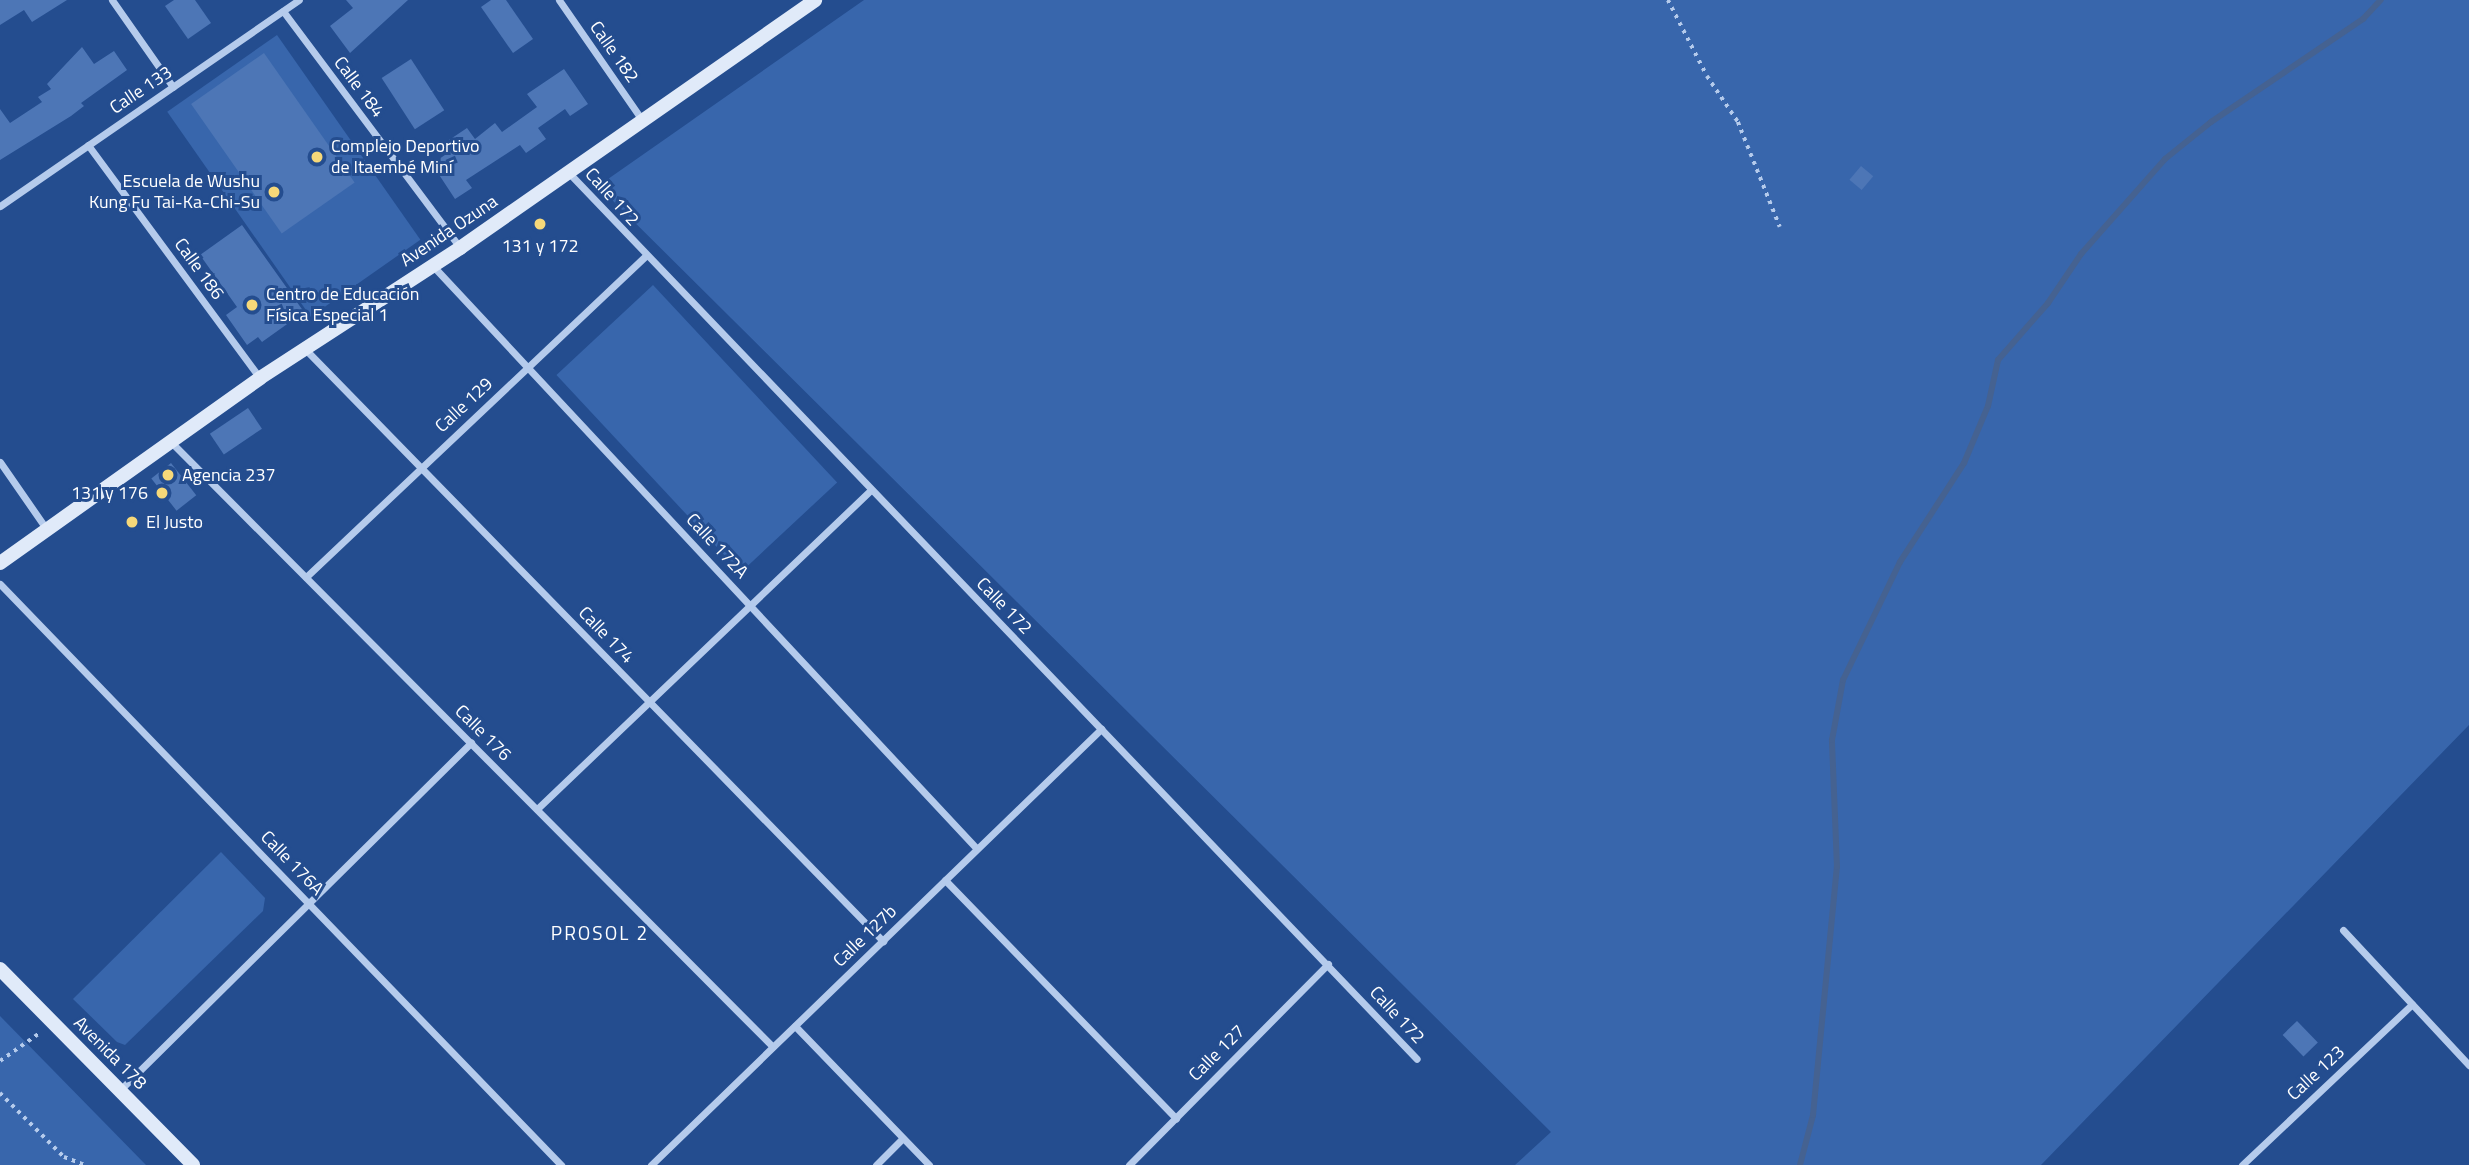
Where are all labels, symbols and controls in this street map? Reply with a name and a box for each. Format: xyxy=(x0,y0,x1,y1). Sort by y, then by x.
street label: Calle 182 xyxy=(585,17,643,87)
street label: Calle 184 xyxy=(329,52,389,122)
street label: Calle 133 xyxy=(106,61,176,119)
place label: Complejo Deportivo de Itaembé Miní xyxy=(331,136,479,178)
marker: Complejo Deportivo de Itaembé Miní xyxy=(309,149,325,165)
street label: Calle 172 xyxy=(580,164,644,230)
place label: Escuela de Wushu Kung Fu Tai-Ka-Chi-Su xyxy=(89,171,260,214)
marker: Escuela de Wushu Kung Fu Tai-Ka-Chi-Su xyxy=(266,184,282,200)
street label: Avenida Ozuna xyxy=(396,191,502,271)
marker: 131 y 172 xyxy=(532,216,548,232)
street label: Calle 186 xyxy=(170,234,228,304)
place label: 131 y 172 xyxy=(501,235,579,257)
place label: Centro de Educación Física Especial 1 xyxy=(266,284,419,326)
marker: Centro de Educación Física Especial 1 xyxy=(244,297,260,313)
street label: Calle 129 xyxy=(431,373,497,437)
place label: Agencia 237 xyxy=(182,464,276,486)
marker: Agencia 237 xyxy=(160,467,176,483)
place label: 131 y 176 xyxy=(71,482,148,504)
marker: 131 y 176 xyxy=(154,485,170,501)
street label: Calle 172A xyxy=(681,509,753,583)
place label: El Justo xyxy=(146,511,203,533)
marker: El Justo xyxy=(124,514,140,530)
street label: Calle 172 xyxy=(972,573,1036,639)
street label: Calle 174 xyxy=(574,602,638,668)
street label: Calle 176 xyxy=(450,700,516,766)
street label: Calle 176A xyxy=(256,826,328,900)
street label: Calle 127b xyxy=(829,900,901,972)
district label: PROSOL 2 xyxy=(552,922,648,944)
street label: Calle 172 xyxy=(1365,982,1429,1048)
street label: Avenida 178 xyxy=(69,1012,151,1094)
street label: Calle 127 xyxy=(1184,1020,1250,1086)
street label: Calle 123 xyxy=(2283,1041,2349,1105)

